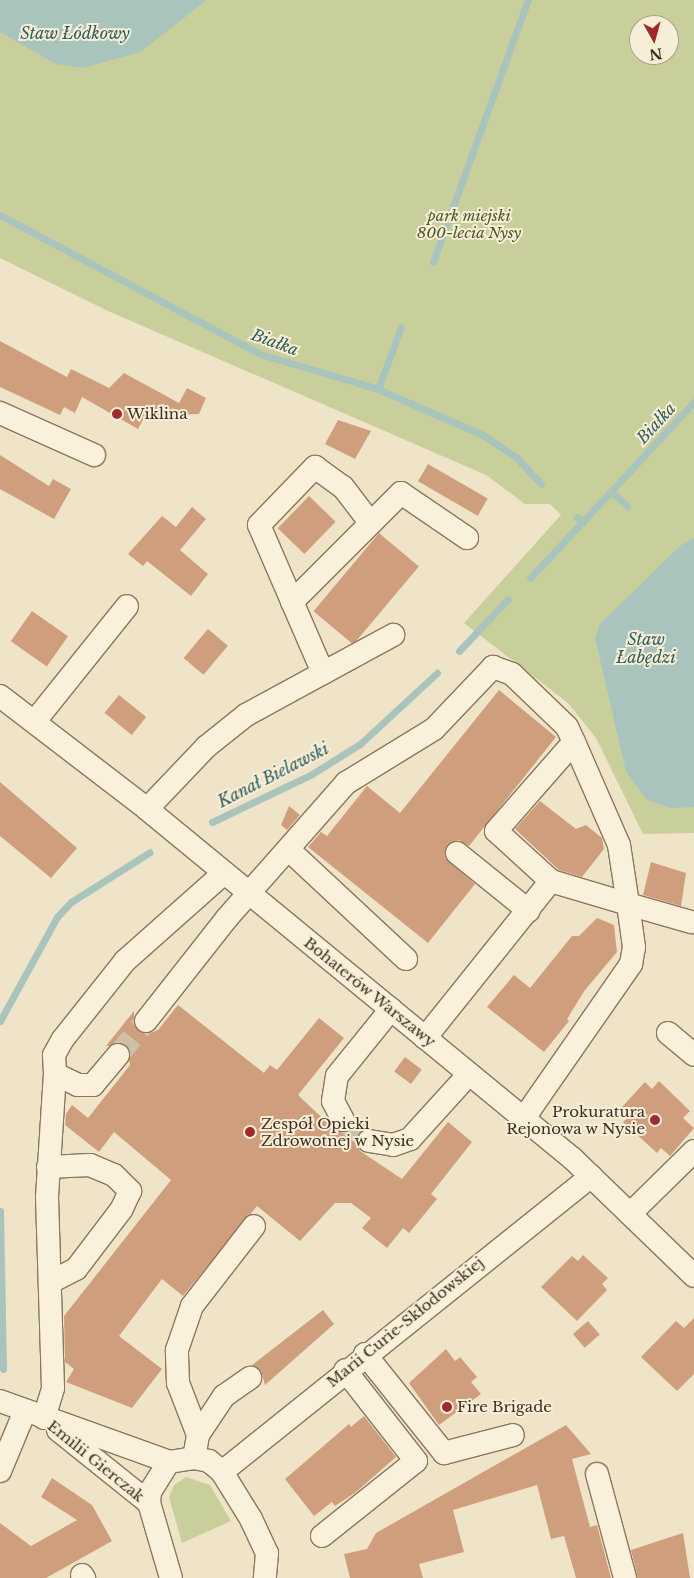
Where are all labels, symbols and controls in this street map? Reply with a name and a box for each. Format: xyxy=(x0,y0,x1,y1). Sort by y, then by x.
north arrow xyxy=(629,15,679,65)
water label: Staw Łódkowy xyxy=(20,23,130,43)
text: N xyxy=(648,44,663,64)
park label: park miejski 800-lecia Nysy xyxy=(416,206,522,241)
water label: Białka xyxy=(249,325,301,359)
water label: Białka xyxy=(632,399,680,447)
place label: Wiklina xyxy=(127,405,188,423)
marker: Wiklina xyxy=(111,408,123,420)
water label: Staw Łabędzi xyxy=(616,629,676,667)
water label: Kanał Bielawski xyxy=(214,739,332,811)
street label: Bohaterów Warszawy xyxy=(300,933,440,1051)
place label: Prokuratura Rejonowa w Nysie xyxy=(505,1102,645,1137)
place label: Zespół Opieki Zdrowotnej w Nysie xyxy=(261,1114,415,1149)
marker: Prokuratura Rejonowa w Nysie xyxy=(649,1114,661,1126)
marker: Zespół Opieki Zdrowotnej w Nysie xyxy=(243,1125,257,1139)
street label: Marii Curie-Skłodowskiej xyxy=(323,1253,487,1391)
place label: Fire Brigade xyxy=(457,1398,552,1416)
marker: Fire Brigade xyxy=(441,1401,453,1413)
street label: Emilii Gierczak xyxy=(44,1416,148,1506)

